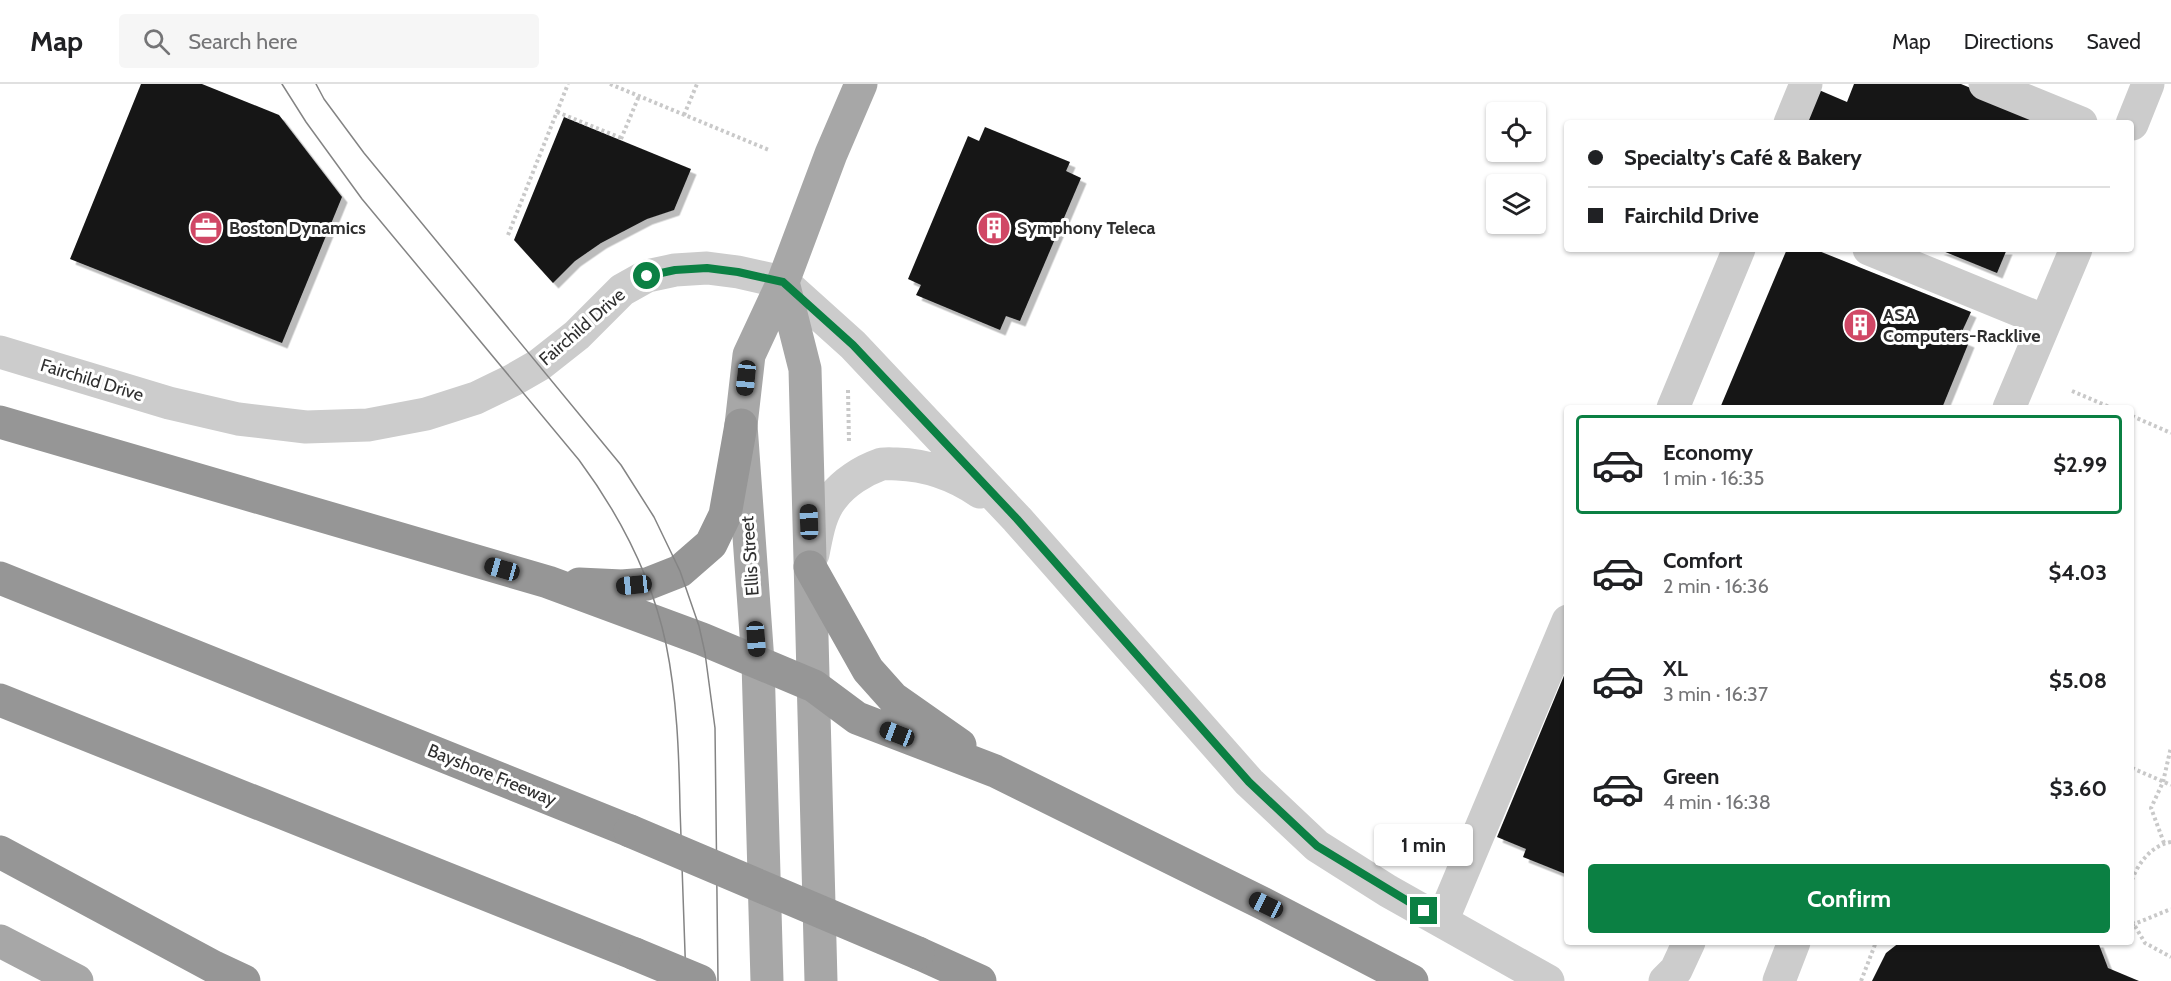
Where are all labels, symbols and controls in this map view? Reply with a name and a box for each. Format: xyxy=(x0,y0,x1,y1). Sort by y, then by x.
search box xyxy=(119,14,539,68)
text: Map xyxy=(30,24,83,58)
icon: search xyxy=(140,25,173,58)
text: Search here xyxy=(188,28,297,55)
text: Map xyxy=(1892,29,1931,54)
text: Directions xyxy=(1964,29,2053,54)
text: Saved xyxy=(2086,29,2141,54)
map controls xyxy=(1486,102,1546,234)
button: locate xyxy=(1486,102,1546,162)
text: Specialty's Café & Bakery xyxy=(1624,144,1862,171)
button: layers xyxy=(1486,174,1546,234)
text: Fairchild Drive xyxy=(1624,202,1759,229)
office icon: Boston Dynamics xyxy=(188,210,224,246)
building icon: Symphony Teleca xyxy=(976,210,1012,246)
place label: Boston Dynamics xyxy=(229,217,366,239)
place label: Symphony Teleca xyxy=(1017,217,1155,239)
route start xyxy=(633,262,660,289)
street label: Fairchild Drive xyxy=(535,284,629,370)
place label: ASA Computers-Racklive xyxy=(1883,304,2041,347)
building icon: ASA Computers-Racklive xyxy=(1842,307,1878,343)
street label: Fairchild Drive xyxy=(38,354,146,406)
car xyxy=(735,359,757,397)
icon: car xyxy=(1591,438,1645,492)
text: Economy xyxy=(1663,439,1753,466)
text: $2.99 xyxy=(2053,451,2107,478)
text: 1 min · 16:35 xyxy=(1663,466,1764,490)
car xyxy=(799,504,819,540)
street label: Ellis Street xyxy=(736,515,764,597)
icon: car xyxy=(1591,546,1645,600)
text: Comfort xyxy=(1663,547,1742,574)
car xyxy=(482,555,522,583)
text: $4.03 xyxy=(2049,559,2107,586)
car xyxy=(615,574,653,596)
text: 2 min · 16:36 xyxy=(1663,574,1769,598)
car xyxy=(746,620,766,658)
icon: car xyxy=(1591,654,1645,708)
text: XL xyxy=(1663,655,1688,682)
text: $5.08 xyxy=(2049,667,2107,694)
text: 3 min · 16:37 xyxy=(1663,682,1768,706)
car xyxy=(877,719,917,749)
street label: Bayshore Freeway xyxy=(424,739,560,811)
icon: car xyxy=(1591,762,1645,816)
text: Green xyxy=(1663,763,1719,790)
text: $3.60 xyxy=(2050,775,2107,802)
text: 4 min · 16:38 xyxy=(1663,790,1771,814)
callout: 1 min xyxy=(1374,824,1474,866)
text: 1 min xyxy=(1401,833,1446,857)
button: Confirm xyxy=(1588,864,2110,933)
car xyxy=(1246,889,1286,921)
route end xyxy=(1410,897,1437,924)

